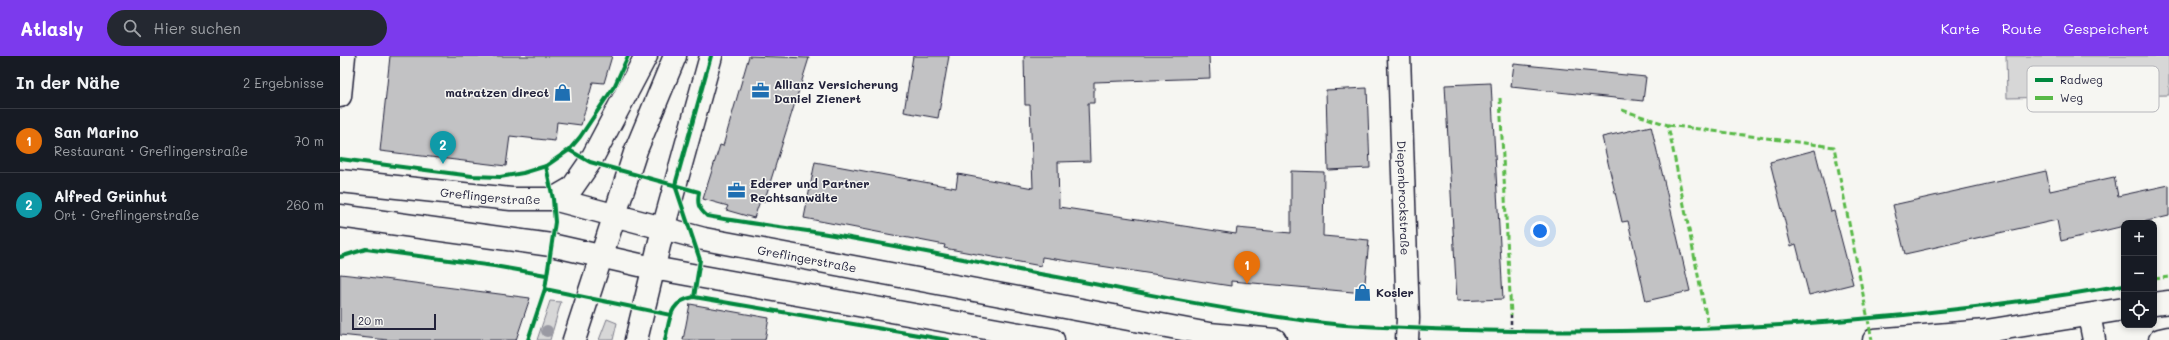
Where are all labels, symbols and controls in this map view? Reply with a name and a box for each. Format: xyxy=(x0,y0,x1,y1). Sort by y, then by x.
search box xyxy=(107,10,387,46)
text: Atlasly xyxy=(20,16,83,41)
icon: search xyxy=(121,17,143,39)
text: Hier suchen xyxy=(153,18,241,38)
text: Karte xyxy=(1941,19,1980,38)
text: Route xyxy=(2002,19,2042,38)
text: Gespeichert xyxy=(2064,19,2149,38)
legend xyxy=(2027,66,2159,112)
text: In der Nähe xyxy=(16,71,120,93)
text: Radweg xyxy=(2060,72,2103,87)
text: 2 Ergebnisse xyxy=(243,74,324,91)
place label: Allianz Versicherung Daniel Zienert xyxy=(774,76,898,106)
office icon: Allianz Versicherung Daniel Zienert xyxy=(751,81,771,101)
shop icon: matratzen direct xyxy=(552,82,572,102)
place label: matratzen direct xyxy=(445,84,549,100)
text: Weg xyxy=(2060,90,2083,105)
text: San Marino xyxy=(54,122,139,142)
pin: 2 xyxy=(430,131,456,164)
text: 1 xyxy=(26,132,32,149)
text: 70 m xyxy=(294,132,324,149)
street label: Diepenbrockstraße xyxy=(1394,140,1414,256)
text: Restaurant · Greflingerstraße xyxy=(54,142,248,159)
place label: Ederer und Partner Rechtsanwälte xyxy=(750,175,870,205)
office icon: Ederer und Partner Rechtsanwälte xyxy=(727,180,747,200)
street label: Greflingerstraße xyxy=(439,184,540,207)
text: Alfred Grünhut xyxy=(54,186,167,206)
text: 2 xyxy=(25,196,33,213)
text: 260 m xyxy=(286,196,324,213)
text: Ort · Greflingerstraße xyxy=(54,206,199,223)
map controls xyxy=(2121,220,2157,328)
button: + xyxy=(2121,220,2157,256)
your location xyxy=(1530,221,1550,241)
street label: Greflingerstraße xyxy=(756,241,858,276)
pin: 1 xyxy=(1234,251,1260,284)
button: − xyxy=(2121,256,2157,292)
shop icon: Kosler xyxy=(1353,282,1373,302)
place label: Kosler xyxy=(1376,284,1414,300)
button: locate xyxy=(2121,292,2157,328)
scale bar xyxy=(352,312,436,331)
text: 20 m xyxy=(358,313,383,328)

